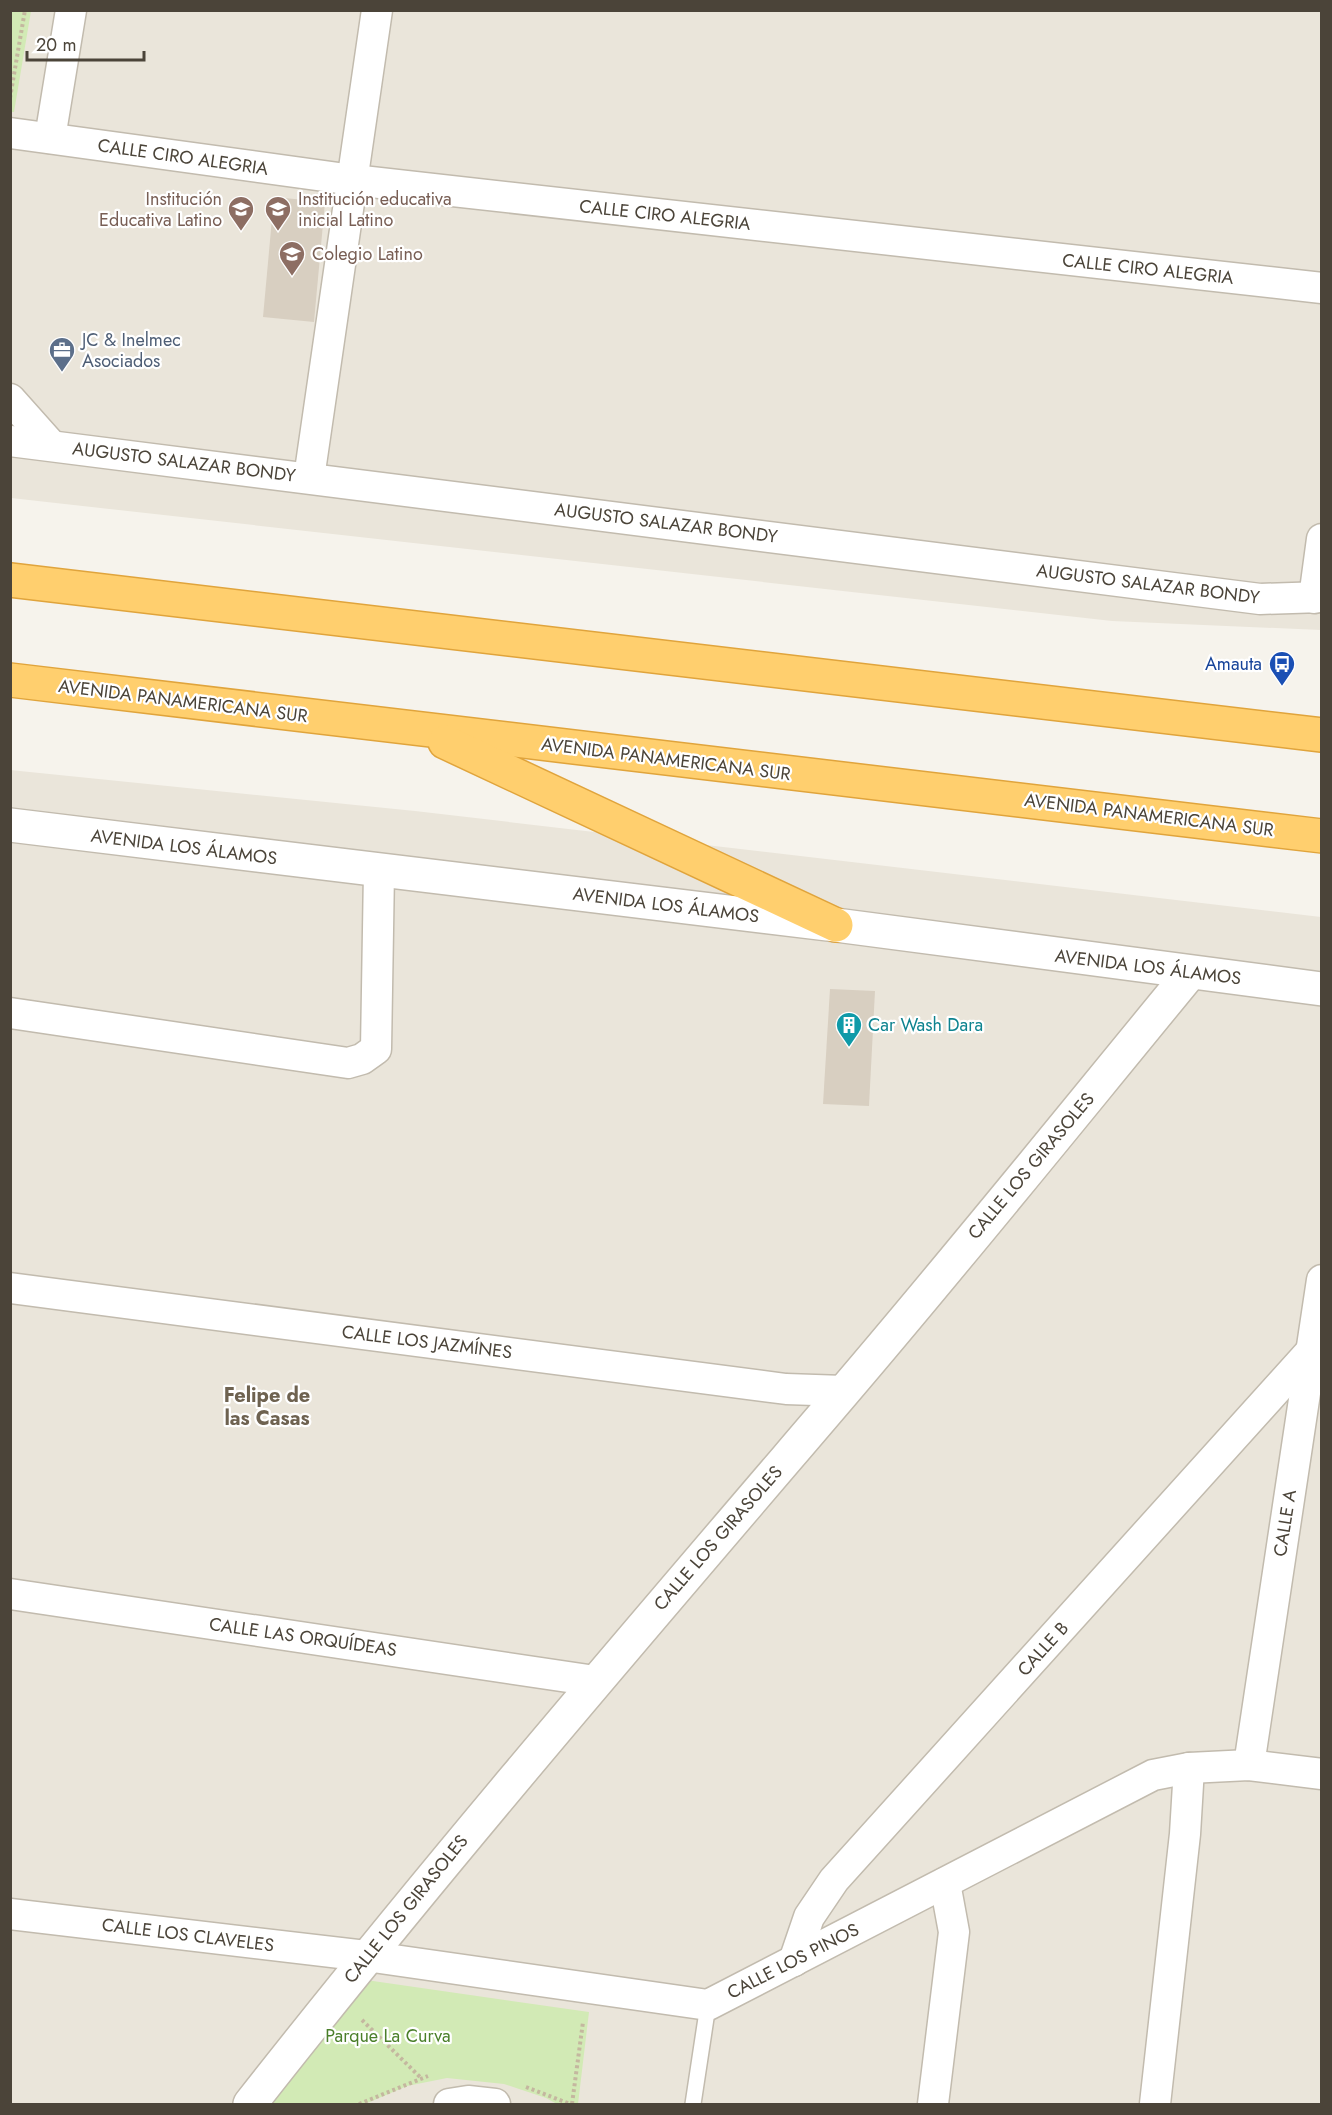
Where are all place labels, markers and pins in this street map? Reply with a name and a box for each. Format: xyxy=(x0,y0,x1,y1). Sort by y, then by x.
place label: Institución Educativa Latino xyxy=(99,186,222,233)
place label: Institución educativa inicial Latino xyxy=(298,186,452,233)
school or university icon: Institución Educativa Latino xyxy=(226,194,256,232)
school or university icon: Institución educativa inicial Latino xyxy=(263,194,293,232)
school or university icon: Colegio Latino xyxy=(277,239,307,277)
place label: Colegio Latino xyxy=(312,241,423,267)
place label: JC & Inelmec Asociados xyxy=(80,327,181,374)
office icon: JC & Inelmec Asociados xyxy=(47,335,77,373)
bus stop icon: Amauta xyxy=(1267,649,1297,687)
place label: Amauta xyxy=(1205,651,1262,677)
building icon: Car Wash Dara xyxy=(834,1010,864,1048)
place label: Car Wash Dara xyxy=(868,1012,983,1038)

